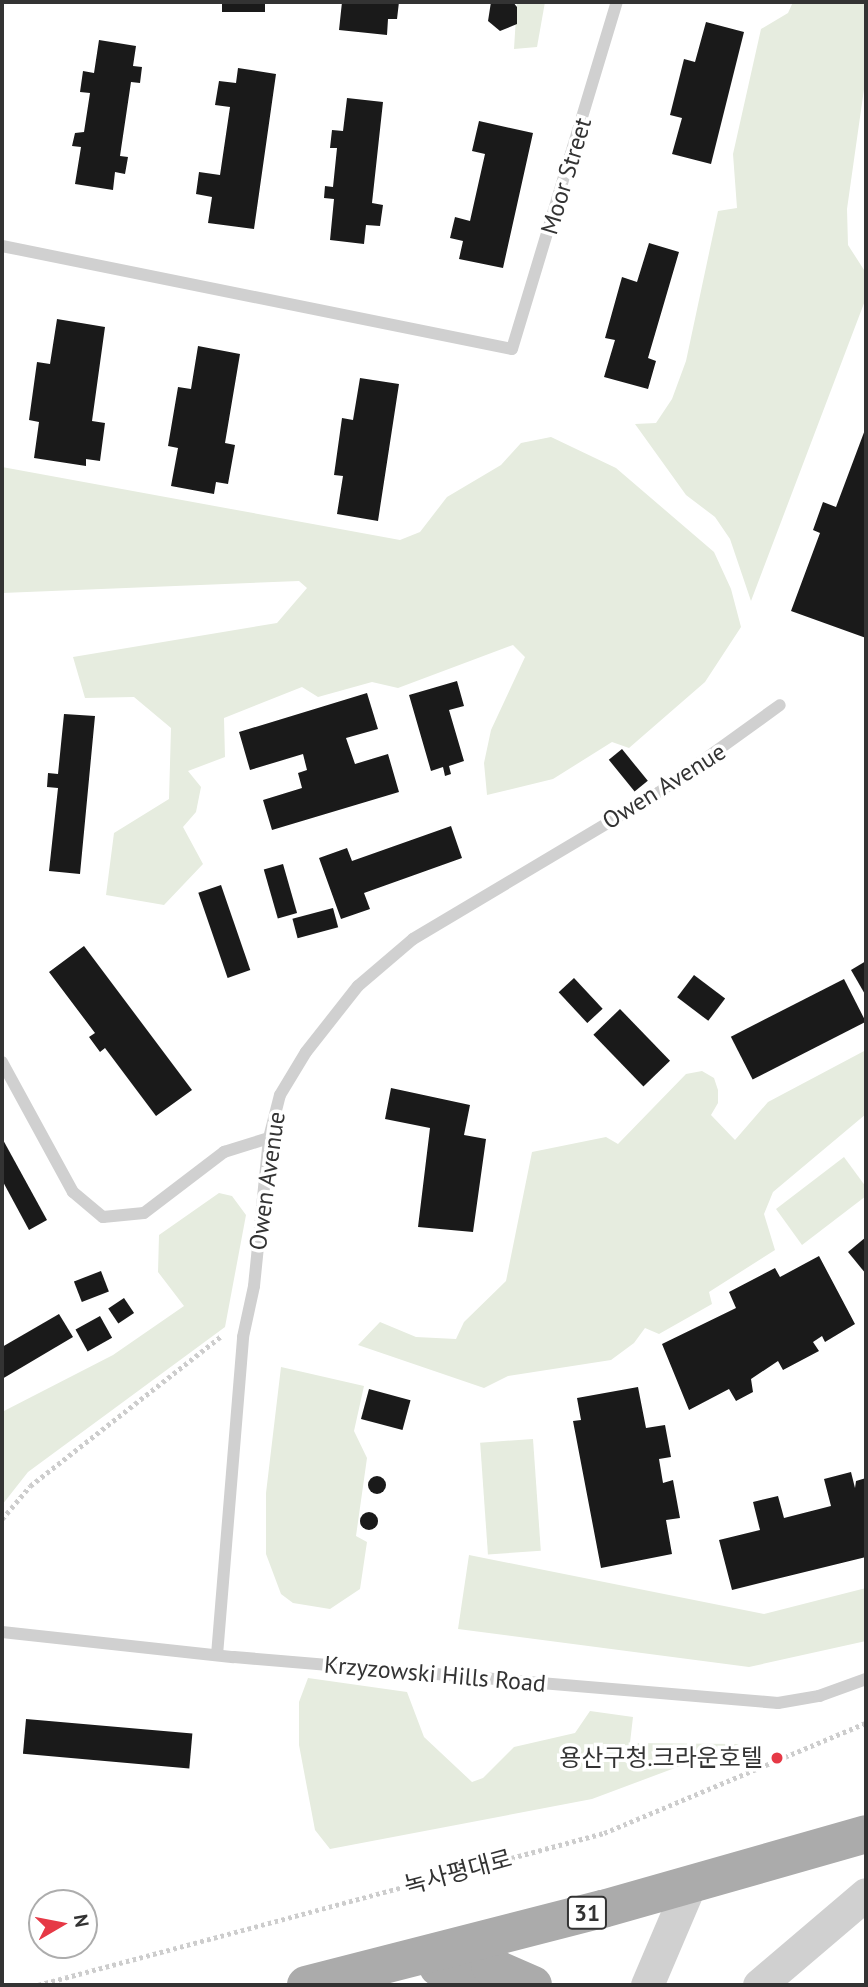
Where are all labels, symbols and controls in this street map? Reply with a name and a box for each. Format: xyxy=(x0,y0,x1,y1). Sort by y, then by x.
street label: Moor Street xyxy=(535,114,597,238)
street label: Owen Avenue xyxy=(597,737,731,835)
street label: Owen Avenue xyxy=(243,1109,291,1253)
street label: Krzyzowski Hills Road xyxy=(323,1650,547,1698)
place label: 용산구청.크라운호텔 xyxy=(559,1744,763,1772)
marker: 용산구청.크라운호텔 xyxy=(769,1750,785,1766)
street label: 녹사평대로 xyxy=(401,1844,515,1900)
north arrow xyxy=(28,1889,98,1959)
road number: 31 xyxy=(566,1894,608,1932)
text: N xyxy=(69,1912,95,1929)

